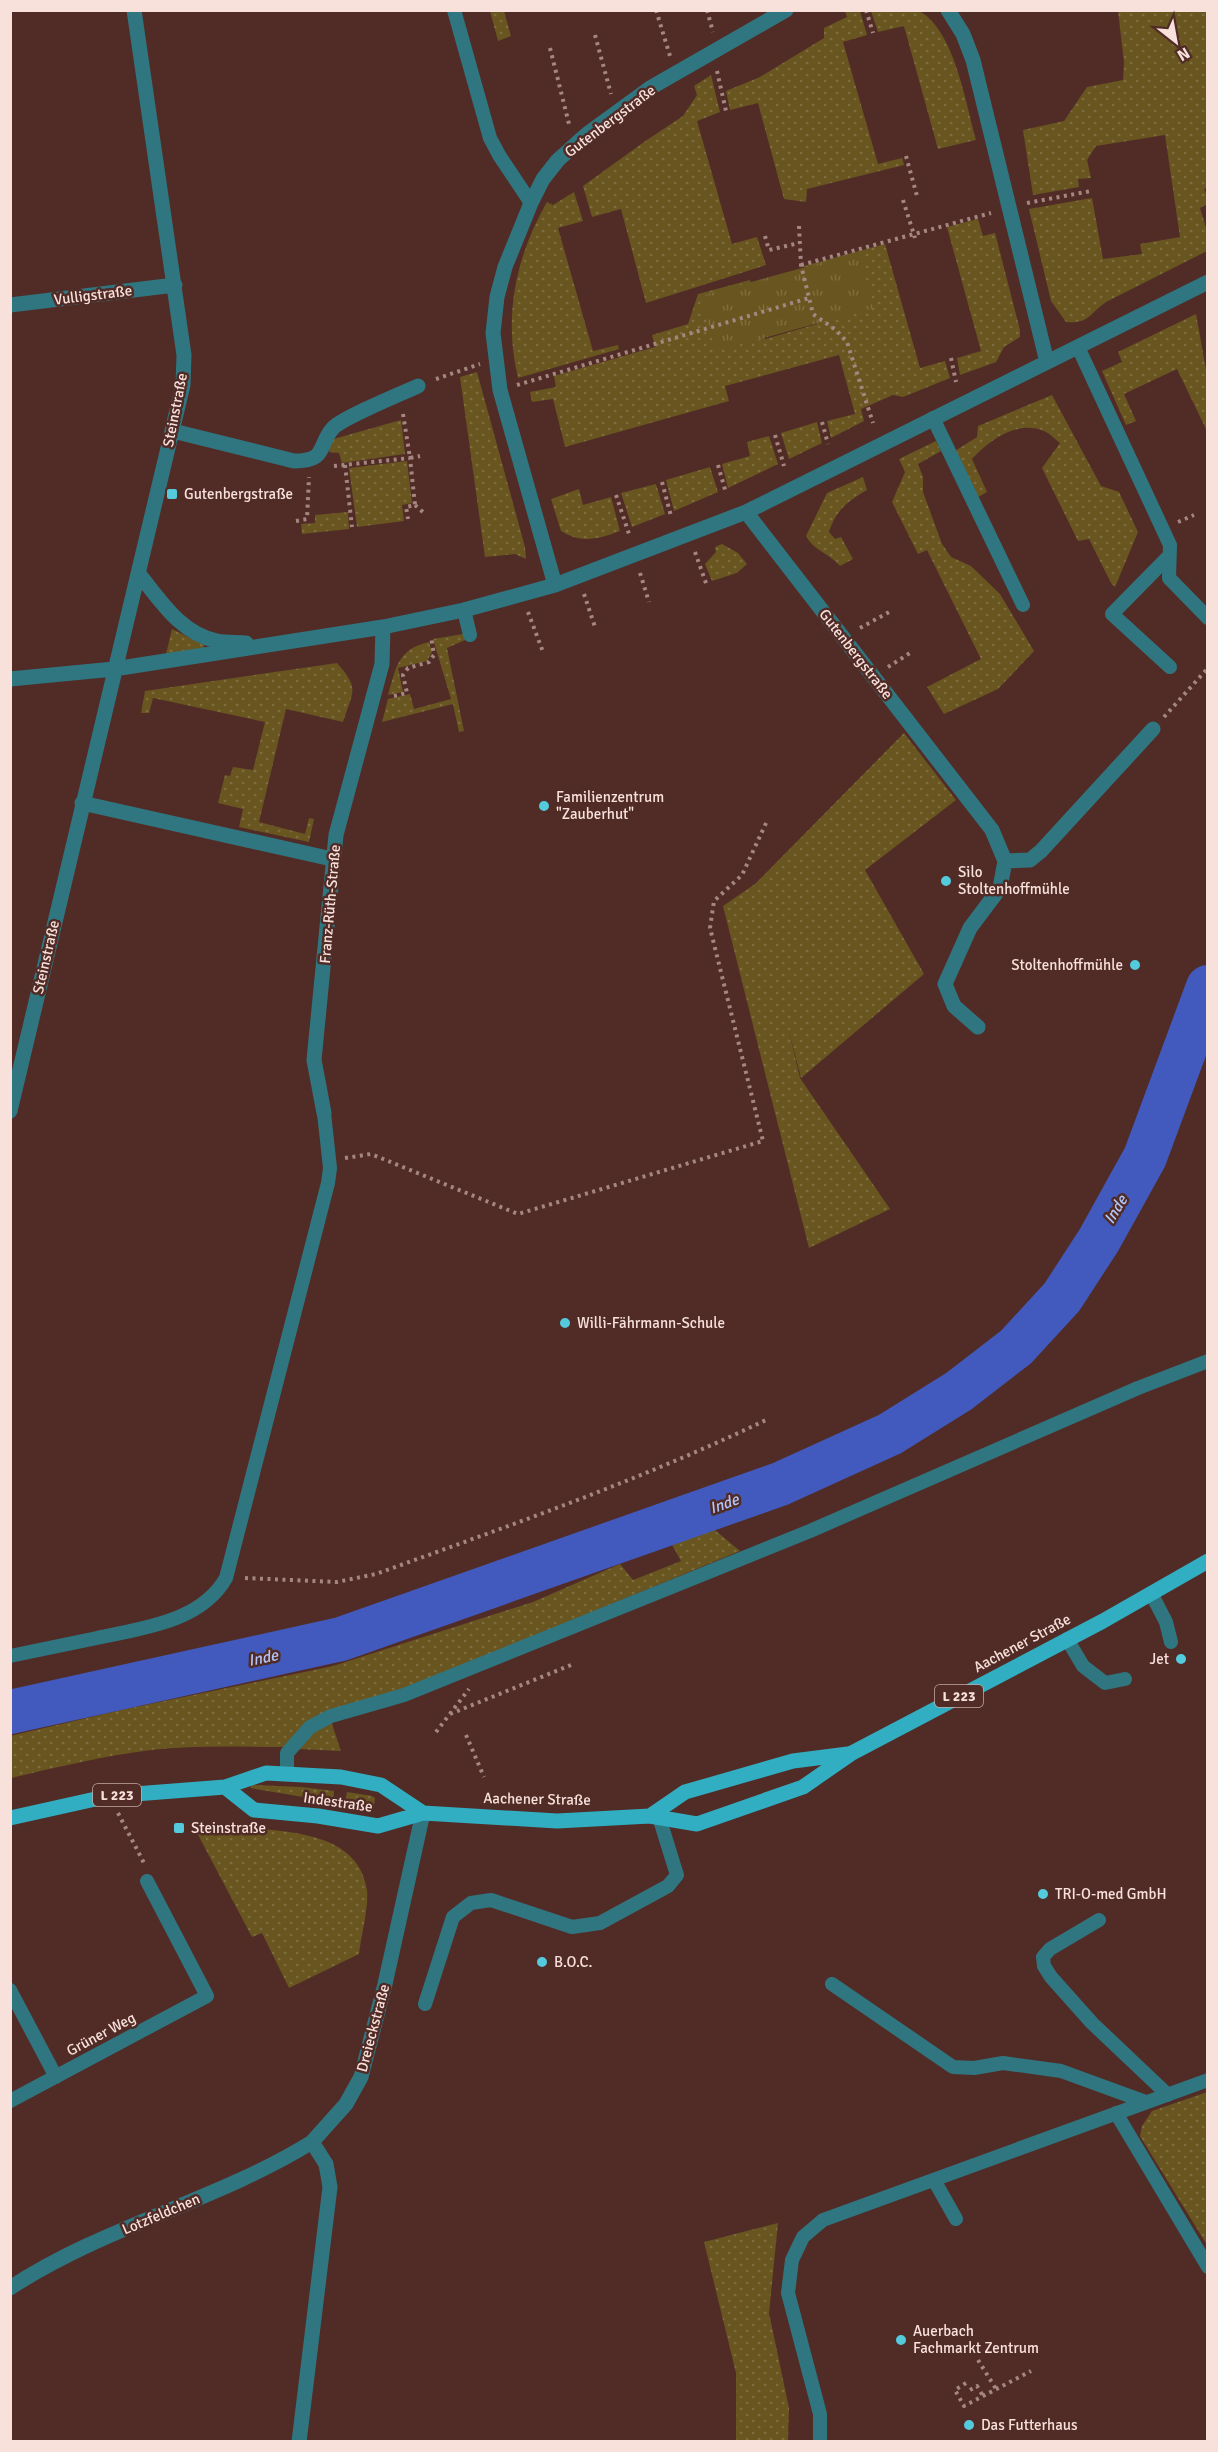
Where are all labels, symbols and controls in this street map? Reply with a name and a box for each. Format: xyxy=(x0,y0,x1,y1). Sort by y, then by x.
north arrow xyxy=(1146,12,1206,72)
text: N xyxy=(1173,43,1193,65)
street label: Gutenbergstraße xyxy=(561,81,659,161)
street label: Vulligstraße xyxy=(53,281,133,309)
street label: Steinstraße xyxy=(159,371,191,449)
place label: Gutenbergstraße xyxy=(184,485,293,503)
marker: Gutenbergstraße xyxy=(165,487,179,501)
street label: Gutenbergstraße xyxy=(815,605,897,703)
place label: Familienzentrum "Zauberhut" xyxy=(556,788,664,823)
marker: Familienzentrum "Zauberhut" xyxy=(537,799,551,813)
street label: Franz-Rüth-Straße xyxy=(316,844,344,964)
place label: Silo Stoltenhoffmühle xyxy=(958,863,1070,898)
marker: Silo Stoltenhoffmühle xyxy=(939,874,953,888)
street label: Steinstraße xyxy=(29,918,63,996)
place label: Stoltenhoffmühle xyxy=(1011,956,1123,974)
marker: Stoltenhoffmühle xyxy=(1128,958,1142,972)
water label: Inde xyxy=(1100,1191,1133,1227)
place label: Willi-Fährmann-Schule xyxy=(577,1314,725,1332)
marker: Willi-Fährmann-Schule xyxy=(558,1316,572,1330)
water label: Inde xyxy=(707,1489,743,1518)
street label: Aachener Straße xyxy=(970,1610,1074,1676)
water label: Inde xyxy=(246,1645,281,1671)
place label: Jet xyxy=(1150,1650,1169,1668)
marker: Jet xyxy=(1174,1652,1188,1666)
road number: L 223 xyxy=(935,1685,983,1707)
road number: L 223 xyxy=(93,1784,141,1806)
street label: Indestraße xyxy=(302,1788,374,1816)
street label: Aachener Straße xyxy=(483,1789,591,1809)
place label: Steinstraße xyxy=(191,1819,266,1837)
marker: Steinstraße xyxy=(172,1821,186,1835)
place label: TRI-O-med GmbH xyxy=(1055,1885,1167,1903)
marker: TRI-O-med GmbH xyxy=(1036,1887,1050,1901)
place label: B.O.C. xyxy=(554,1953,593,1971)
marker: B.O.C. xyxy=(535,1955,549,1969)
street label: Dreieckstraße xyxy=(353,1982,393,2074)
street label: Grüner Weg xyxy=(63,2008,139,2060)
street label: Lotzfeldchen xyxy=(119,2190,203,2238)
place label: Auerbach Fachmarkt Zentrum xyxy=(913,2322,1039,2357)
marker: Auerbach Fachmarkt Zentrum xyxy=(894,2333,908,2347)
place label: Das Futterhaus xyxy=(981,2416,1078,2434)
marker: Das Futterhaus xyxy=(962,2418,976,2432)

